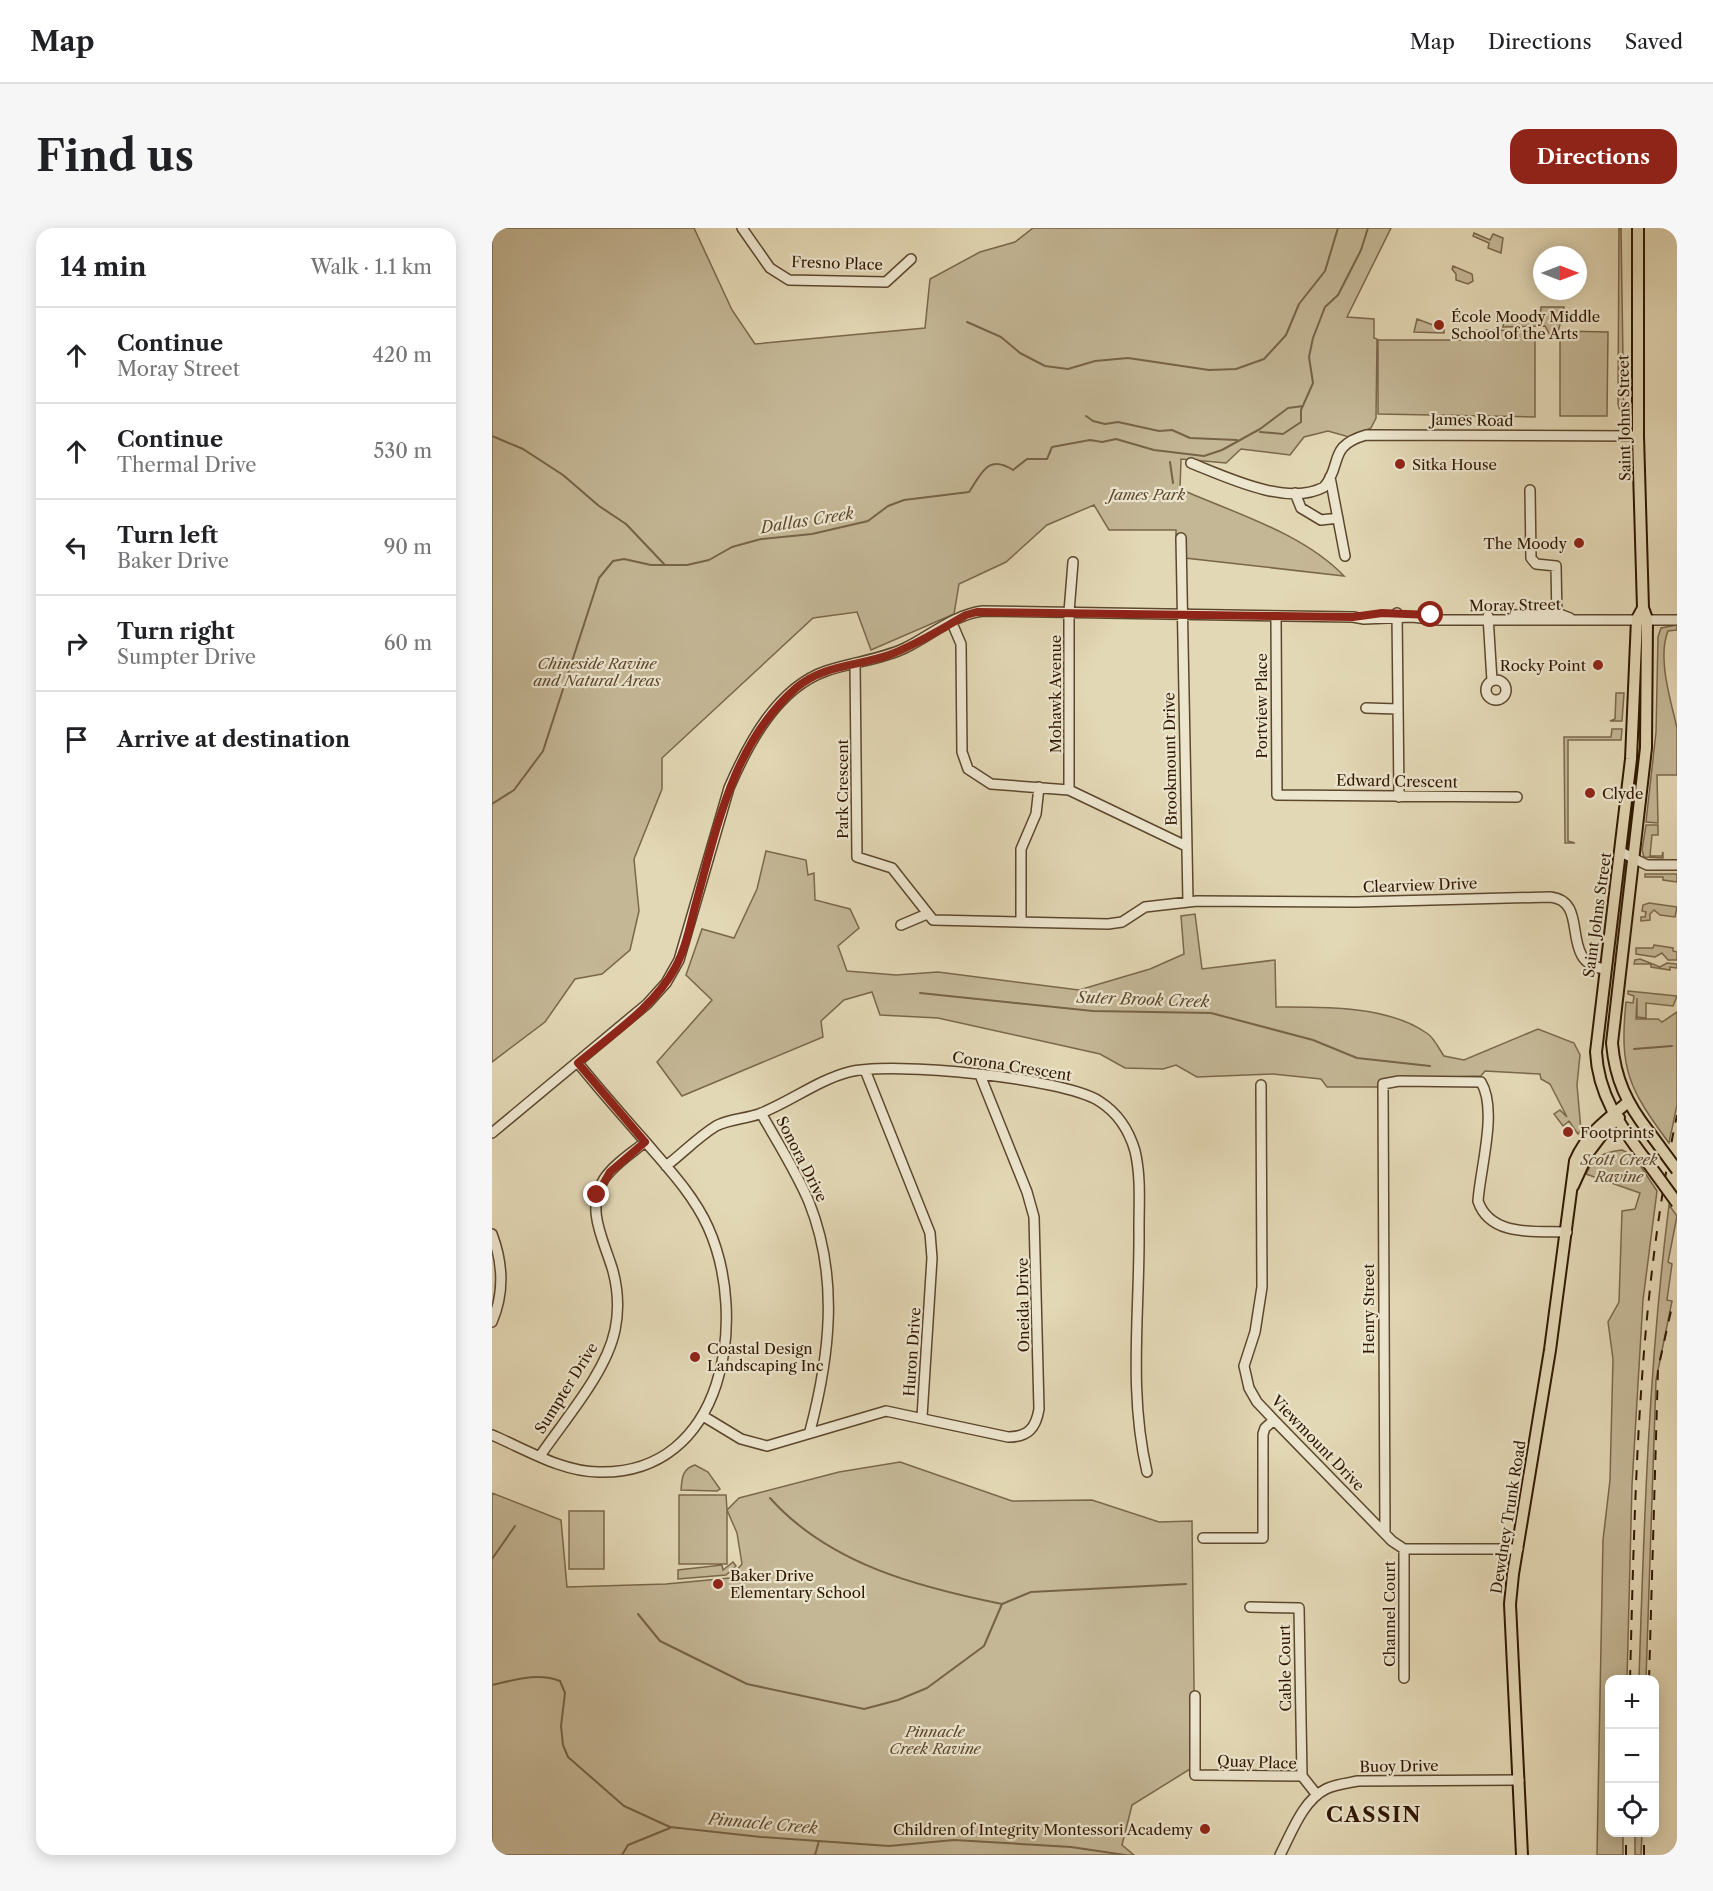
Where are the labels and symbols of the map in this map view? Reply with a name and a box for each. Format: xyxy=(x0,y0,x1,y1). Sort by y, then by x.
north arrow xyxy=(1533,246,1587,300)
street label: Fresno Place xyxy=(791,252,883,274)
place label: École Moody Middle School of the Arts xyxy=(1451,307,1600,343)
marker: École Moody Middle School of the Arts xyxy=(1432,318,1446,332)
street label: Saint Johns Street xyxy=(1613,354,1635,481)
street label: James Road xyxy=(1428,410,1514,430)
place label: Sitka House xyxy=(1412,455,1497,474)
marker: Sitka House xyxy=(1393,457,1407,471)
park label: James Park xyxy=(1105,485,1185,504)
water label: Dallas Creek xyxy=(757,503,856,538)
place label: The Moody xyxy=(1483,534,1568,553)
marker: The Moody xyxy=(1572,536,1586,550)
street label: Moray Street xyxy=(1469,595,1562,615)
route start xyxy=(1417,601,1443,627)
street label: Mohawk Avenue xyxy=(1046,635,1065,753)
street label: Portview Place xyxy=(1252,653,1271,759)
park label: Chineside Ravine and Natural Areas xyxy=(533,654,661,690)
place label: Rocky Point xyxy=(1500,656,1587,675)
marker: Rocky Point xyxy=(1591,658,1605,672)
street label: Brookmount Drive xyxy=(1159,692,1181,826)
street label: Park Crescent xyxy=(833,738,852,839)
street label: Edward Crescent xyxy=(1336,770,1459,792)
place label: Clyde xyxy=(1602,784,1643,803)
marker: Clyde xyxy=(1583,786,1597,800)
street label: Saint Johns Street xyxy=(1579,851,1615,979)
street label: Clearview Drive xyxy=(1363,874,1477,896)
water label: Suter Brook Creek xyxy=(1075,987,1210,1011)
street label: Corona Crescent xyxy=(951,1047,1074,1085)
street label: Sonora Drive xyxy=(772,1113,832,1205)
place label: Footprints xyxy=(1580,1123,1654,1142)
marker: Footprints xyxy=(1561,1125,1575,1139)
park label: Scott Creek Ravine xyxy=(1580,1150,1658,1186)
route end xyxy=(583,1181,609,1207)
street label: Oneida Drive xyxy=(1013,1258,1033,1352)
street label: Henry Street xyxy=(1359,1263,1378,1355)
street label: Huron Drive xyxy=(899,1307,925,1397)
street label: Sumpter Drive xyxy=(530,1339,602,1437)
place label: Coastal Design Landscaping Inc xyxy=(707,1339,824,1375)
marker: Coastal Design Landscaping Inc xyxy=(688,1350,702,1364)
street label: Viewmount Drive xyxy=(1267,1390,1369,1495)
street label: Dewdney Trunk Road xyxy=(1486,1439,1530,1595)
street label: Channel Court xyxy=(1380,1560,1399,1667)
place label: Baker Drive Elementary School xyxy=(730,1566,866,1602)
marker: Baker Drive Elementary School xyxy=(711,1577,725,1591)
street label: Cable Court xyxy=(1275,1624,1295,1712)
park label: Pinnacle Creek Ravine xyxy=(889,1722,981,1758)
street label: Quay Place xyxy=(1217,1751,1297,1773)
street label: Buoy Drive xyxy=(1359,1756,1439,1776)
district label: CASSIN xyxy=(1326,1802,1422,1827)
water label: Pinnacle Creek xyxy=(706,1808,819,1838)
place label: Children of Integrity Montessori Academy xyxy=(893,1820,1194,1839)
marker: Children of Integrity Montessori Academy xyxy=(1198,1822,1212,1836)

